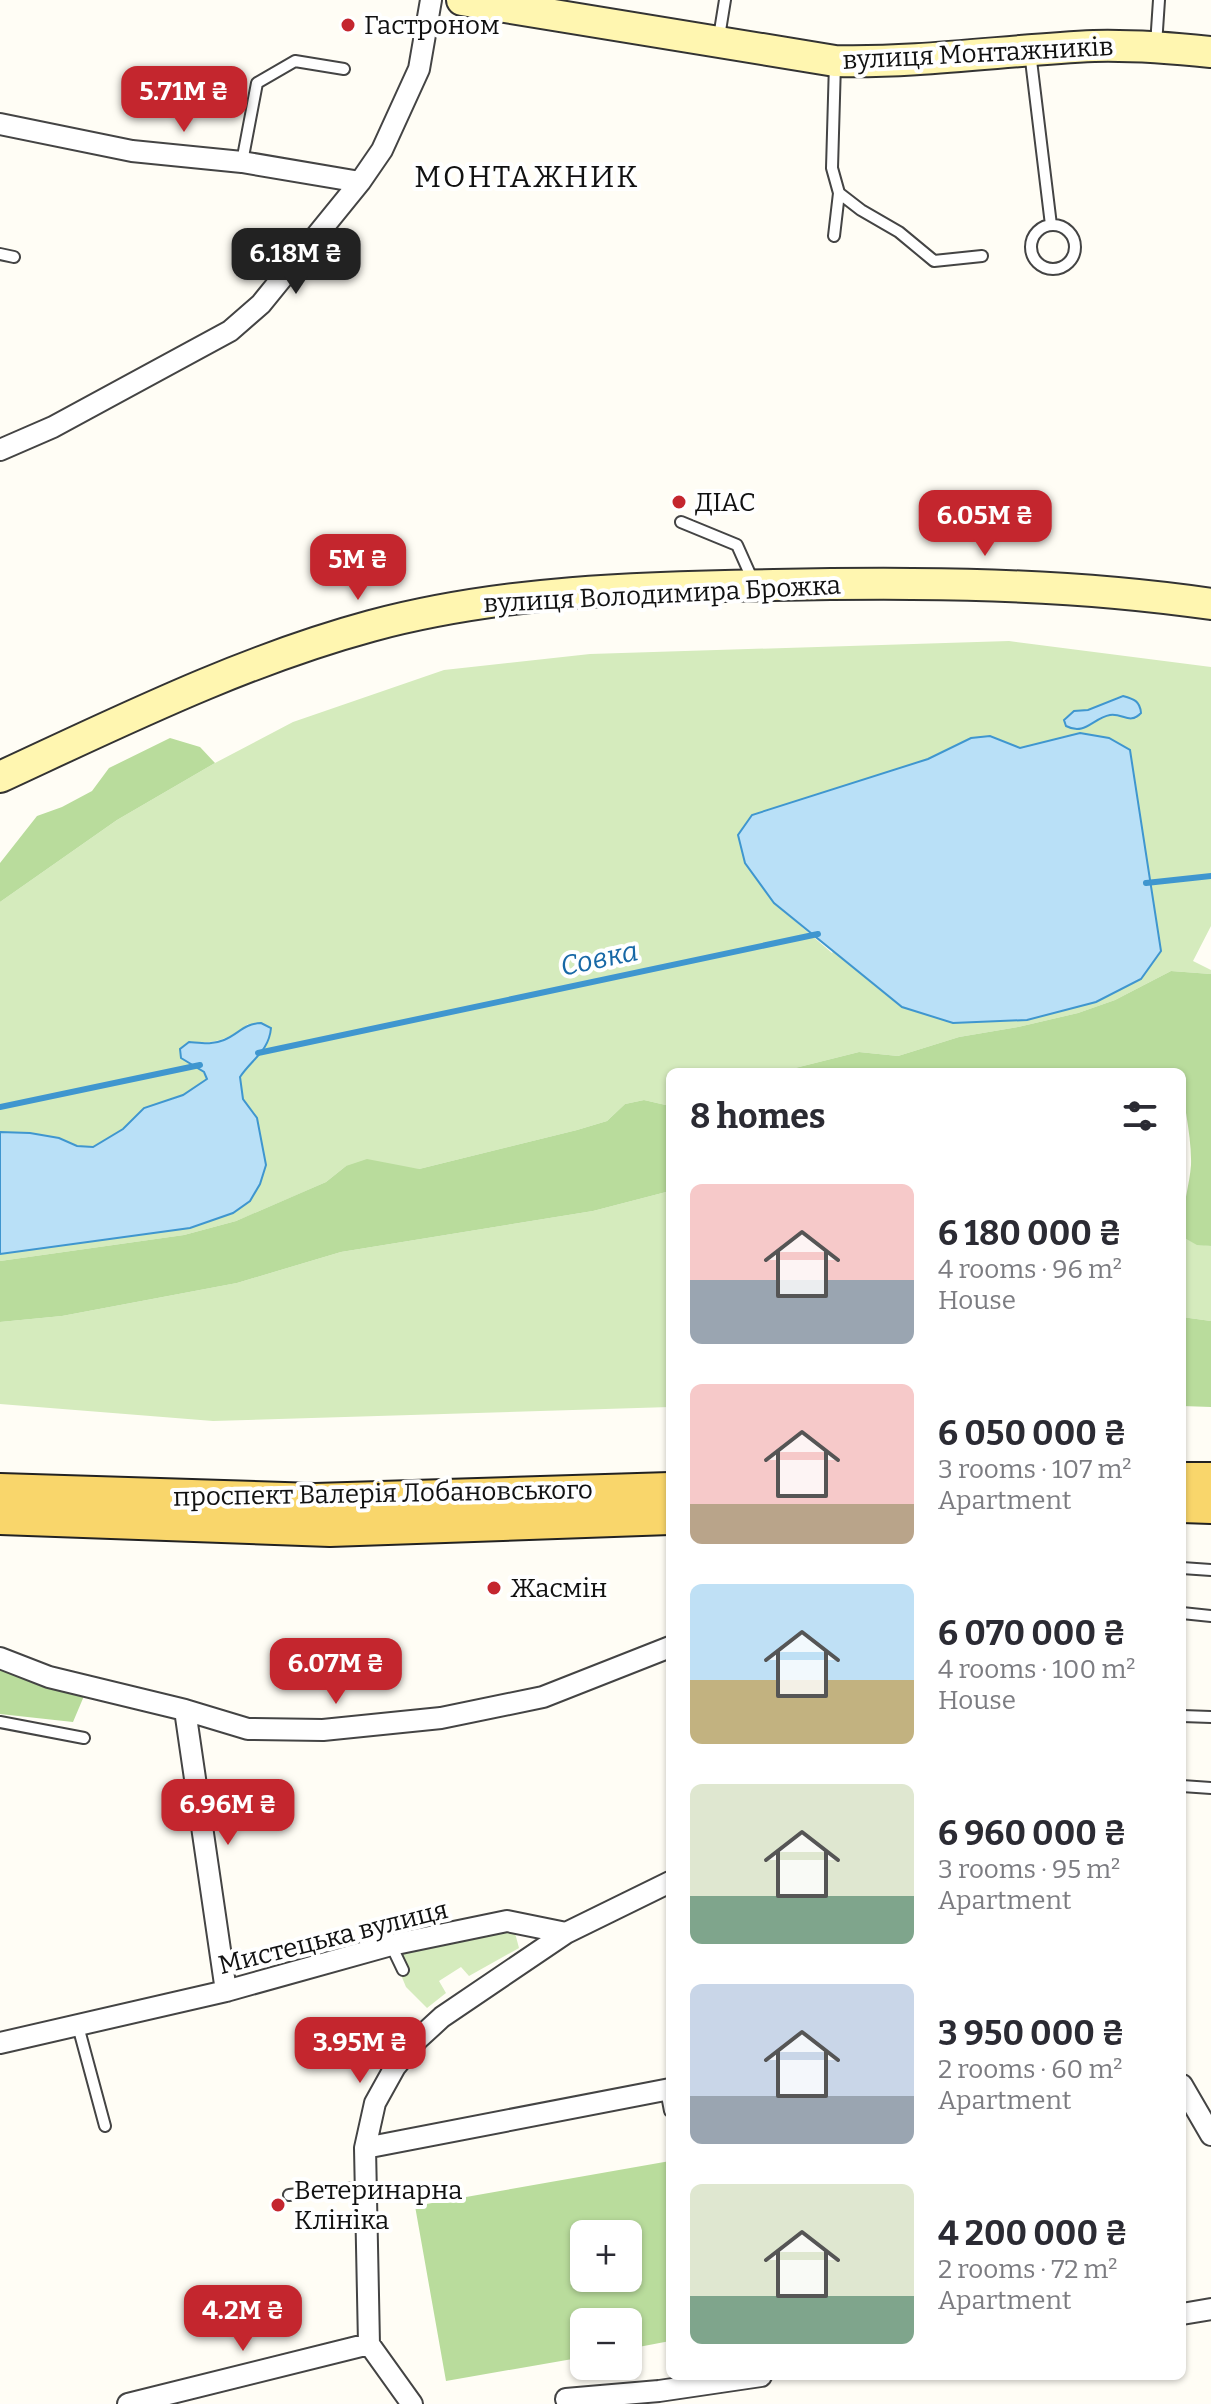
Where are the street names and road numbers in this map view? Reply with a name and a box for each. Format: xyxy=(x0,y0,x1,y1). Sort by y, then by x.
street label: вулиця Монтажників xyxy=(842,31,1114,76)
street label: вулиця Володимира Брожка xyxy=(483,570,842,619)
street label: проспект Валерія Лобановського xyxy=(173,1474,593,1513)
street label: Мистецька вулиця xyxy=(215,1894,451,1981)

